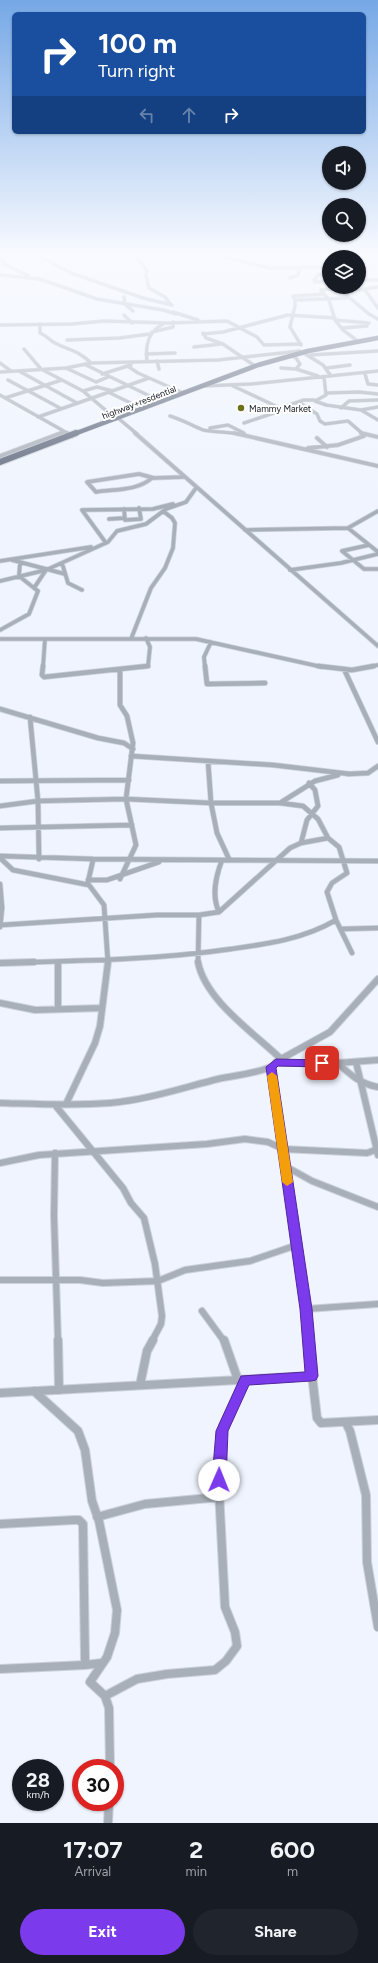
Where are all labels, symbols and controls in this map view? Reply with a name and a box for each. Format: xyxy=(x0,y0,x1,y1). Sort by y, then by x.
text: 100 m xyxy=(98,26,177,60)
icon: right xyxy=(32,28,84,80)
text: Turn right xyxy=(98,60,175,82)
icon: left xyxy=(136,104,158,126)
icon: ahead xyxy=(178,104,200,126)
icon: right xyxy=(220,104,242,126)
map controls xyxy=(322,146,366,294)
button: sound xyxy=(322,146,366,190)
button: search xyxy=(322,198,366,242)
button: layers xyxy=(322,250,366,294)
street label: highway+resdential xyxy=(100,383,178,421)
marker: Mammy Market xyxy=(236,403,246,413)
place label: Mammy Market xyxy=(249,403,312,414)
pin xyxy=(305,1046,339,1080)
icon: arrive xyxy=(311,1052,333,1074)
position arrow xyxy=(198,1459,240,1501)
speed limit sign: 30 xyxy=(72,1759,124,1811)
text: 28 xyxy=(26,1768,50,1792)
text: km/h xyxy=(27,1788,49,1801)
text: 17:07 xyxy=(63,1835,123,1864)
text: 2 xyxy=(189,1835,203,1864)
text: 600 xyxy=(270,1835,315,1864)
text: Arrival xyxy=(74,1864,111,1879)
text: min xyxy=(186,1864,207,1879)
text: m xyxy=(287,1864,298,1879)
button: Exit xyxy=(20,1909,185,1955)
button: Share xyxy=(193,1909,358,1955)

